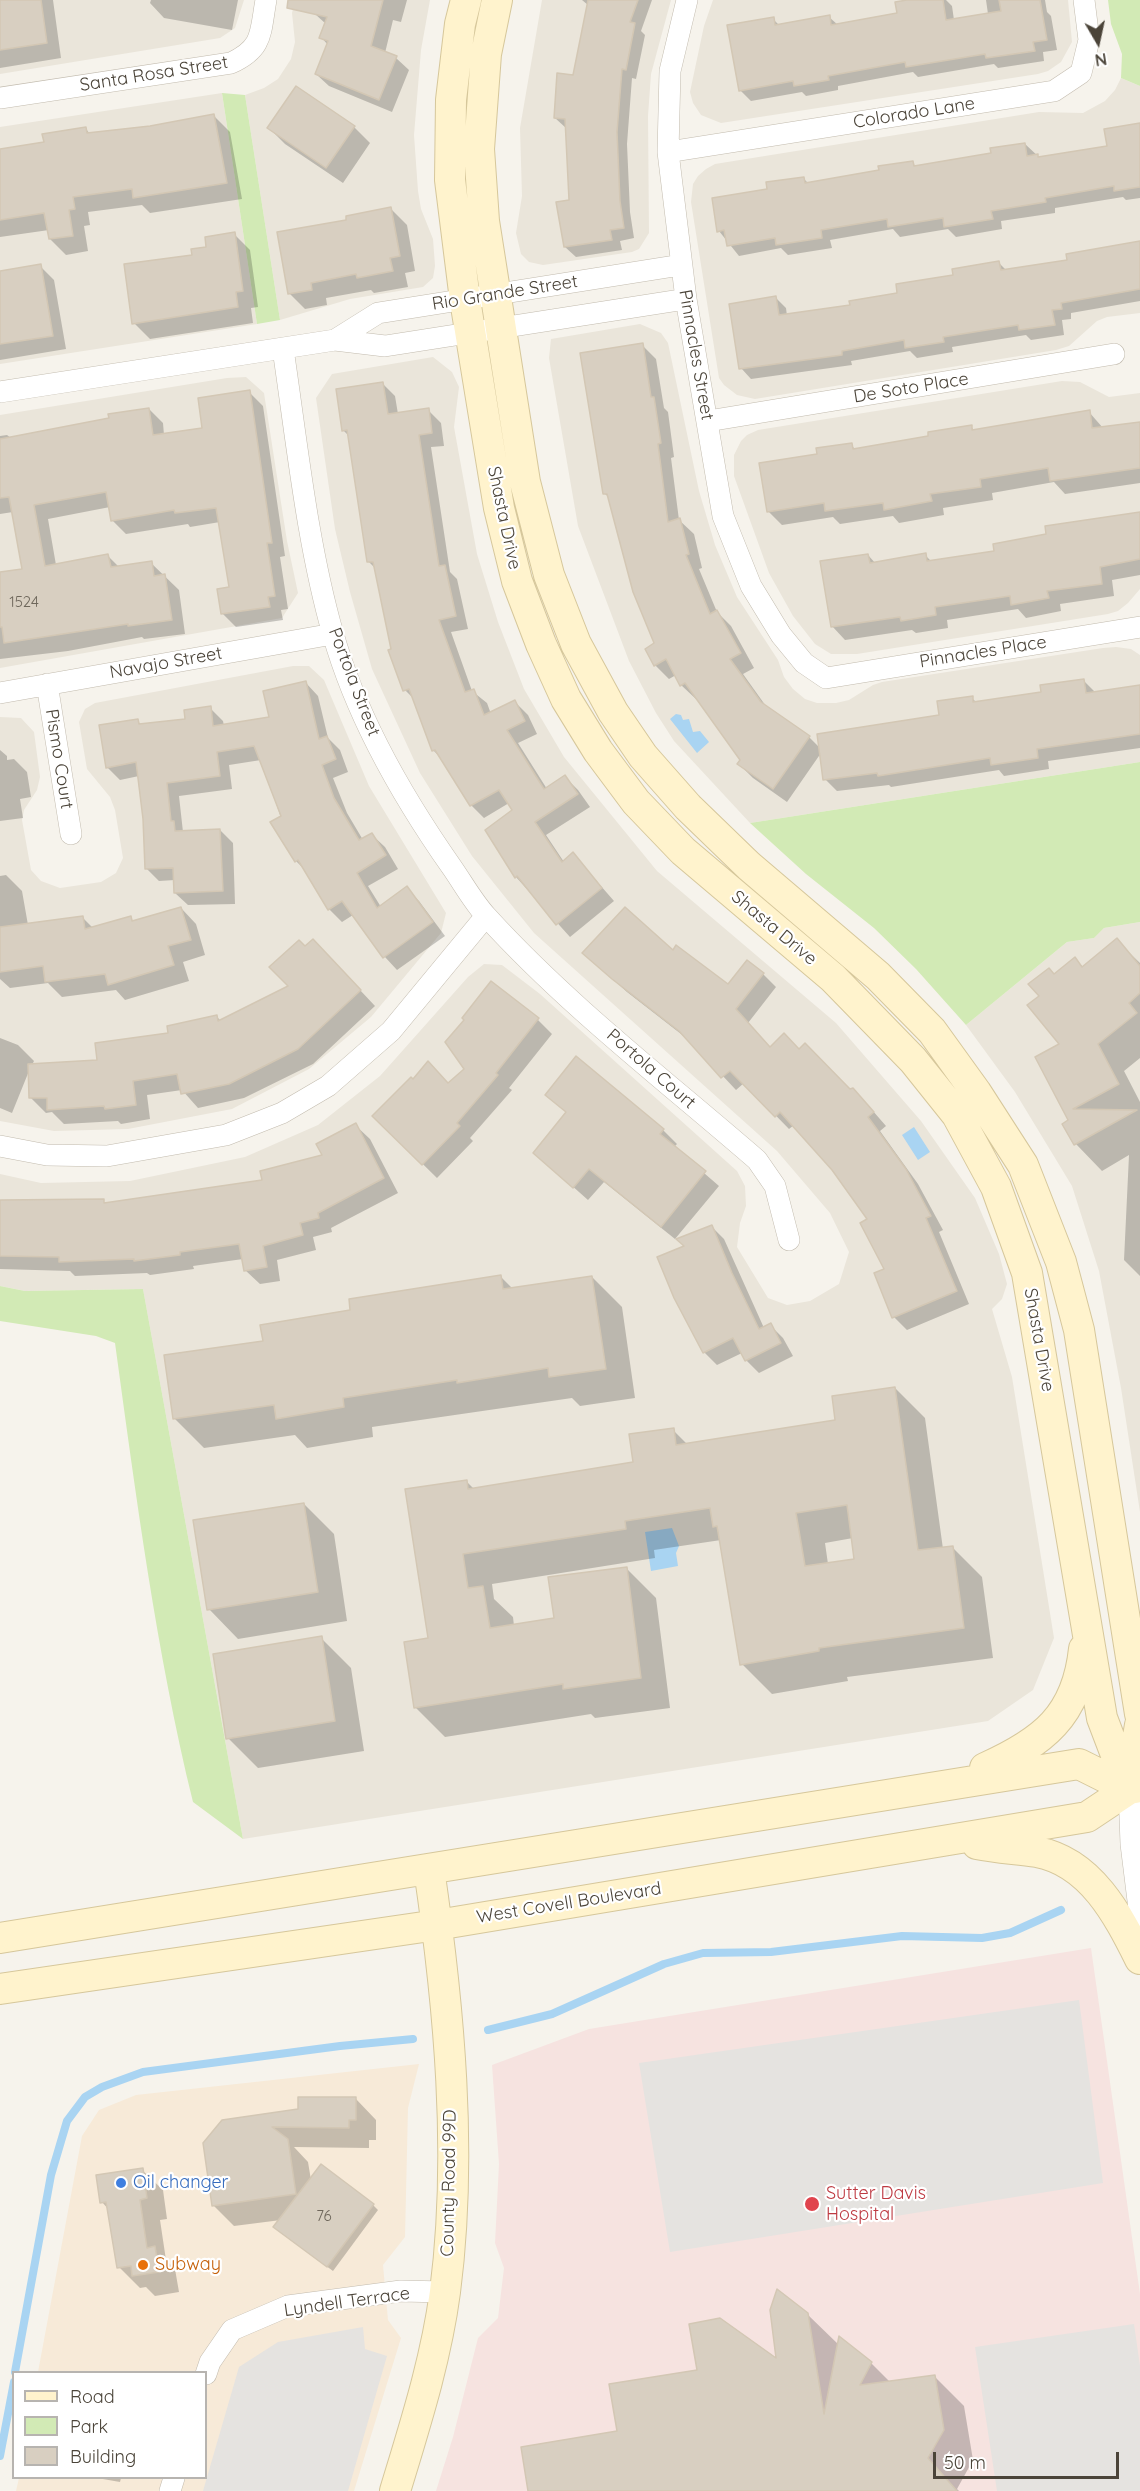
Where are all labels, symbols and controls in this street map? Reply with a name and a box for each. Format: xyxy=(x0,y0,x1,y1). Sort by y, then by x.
north arrow xyxy=(1068,12,1128,72)
text: N xyxy=(1093,49,1108,71)
street label: Santa Rosa Street xyxy=(78,52,230,96)
street label: Colorado Lane xyxy=(852,93,976,133)
street label: Rio Grande Street xyxy=(431,271,579,315)
street label: Pinnacles Street xyxy=(674,288,718,422)
street label: De Soto Place xyxy=(852,368,970,408)
street label: Shasta Drive xyxy=(483,464,525,572)
house number: 1524 xyxy=(9,593,39,611)
street label: Portola Street xyxy=(323,625,385,739)
street label: Pinnacles Place xyxy=(918,631,1048,673)
street label: Navajo Street xyxy=(108,642,224,684)
street label: Pismo Court xyxy=(40,707,78,811)
street label: Shasta Drive xyxy=(727,886,821,970)
street label: Portola Court xyxy=(602,1024,700,1114)
street label: Shasta Drive xyxy=(1019,1286,1059,1394)
street label: West Covell Boulevard xyxy=(475,1878,663,1928)
street label: County Road 99D xyxy=(437,2109,461,2257)
place label: Oil changer xyxy=(133,2172,229,2194)
marker: Oil changer xyxy=(114,2176,128,2190)
place label: Sutter Davis Hospital xyxy=(826,2183,926,2226)
marker: Sutter Davis Hospital xyxy=(803,2195,821,2213)
house number: 76 xyxy=(316,2207,332,2225)
place label: Subway xyxy=(155,2254,221,2276)
marker: Subway xyxy=(136,2258,150,2272)
street label: Lyndell Terrace xyxy=(283,2282,411,2322)
legend xyxy=(12,2371,207,2479)
text: Road xyxy=(70,2385,115,2408)
text: Park xyxy=(70,2415,108,2438)
scale bar xyxy=(936,2440,1122,2478)
text: Building xyxy=(70,2445,136,2468)
text: 50 m xyxy=(944,2451,986,2474)

